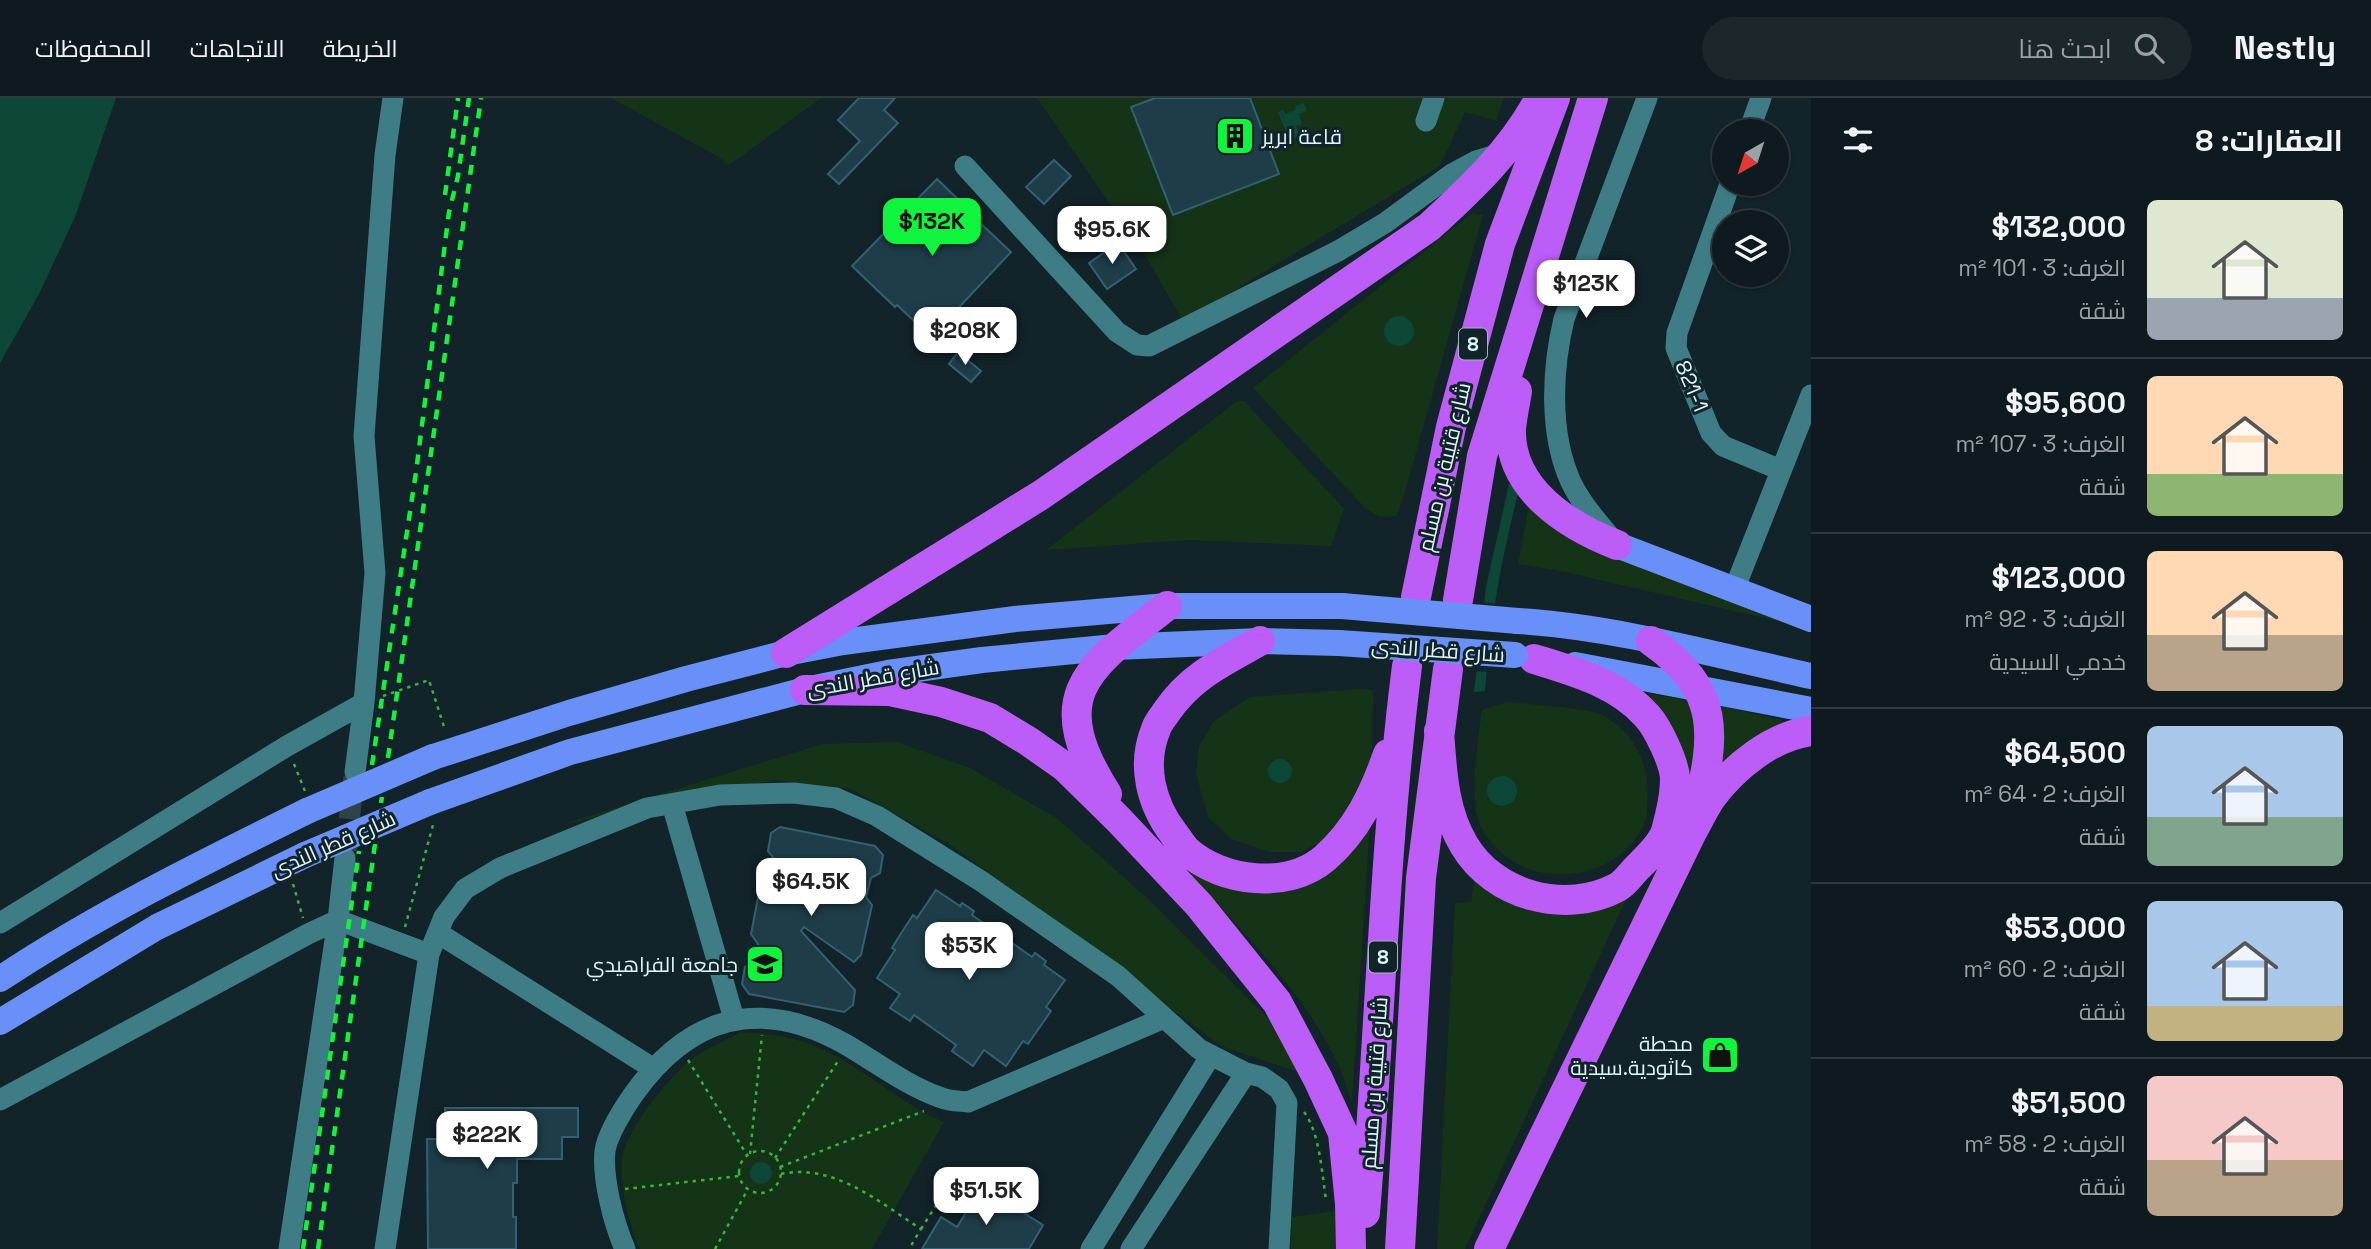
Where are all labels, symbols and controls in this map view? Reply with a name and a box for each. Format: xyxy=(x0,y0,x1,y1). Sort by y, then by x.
search box xyxy=(1702,17,2192,80)
text: Nestly xyxy=(2234,27,2336,69)
icon: search xyxy=(2130,29,2168,67)
text: ابحث هنا xyxy=(2018,32,2112,66)
text: المحفوظات xyxy=(35,33,152,64)
text: الاتجاهات xyxy=(190,33,285,64)
text: الخريطة xyxy=(323,33,398,64)
building icon: قاعة ابريز xyxy=(1214,115,1256,157)
north arrow xyxy=(1712,119,1788,196)
map controls xyxy=(1712,119,1789,287)
icon: filters xyxy=(1839,121,1877,159)
text: العقارات: 8 xyxy=(2195,121,2343,160)
place label: قاعة ابريز xyxy=(1261,123,1342,150)
pin: $132K xyxy=(883,198,981,258)
text: $132K xyxy=(899,206,965,236)
pin: $95.6K xyxy=(1055,206,1169,266)
text: $132,000 xyxy=(1991,207,2126,246)
button: layers xyxy=(1712,210,1789,287)
text: $95.6K xyxy=(1073,214,1151,244)
icon: home xyxy=(2203,228,2287,312)
text: الغرف: 3 · 101 m² xyxy=(1958,253,2126,283)
pin: $123K xyxy=(1537,260,1635,320)
text: $123K xyxy=(1553,268,1619,298)
text: شقة xyxy=(2079,296,2126,326)
pin: $208K xyxy=(916,308,1014,367)
text: $208K xyxy=(930,315,1000,345)
road number: 8 xyxy=(1459,328,1487,360)
street label: 821-1 xyxy=(1669,356,1715,416)
street label: شارع قتيبة بن مسلم xyxy=(1411,380,1478,554)
text: $95,600 xyxy=(2005,383,2126,422)
icon: home xyxy=(2203,404,2287,488)
text: الغرف: 3 · 107 m² xyxy=(1955,429,2126,459)
text: شقة xyxy=(2079,472,2126,502)
text: $123,000 xyxy=(1991,558,2126,597)
icon: home xyxy=(2203,579,2287,663)
text: الغرف: 3 · 92 m² xyxy=(1964,604,2126,634)
street label: شارع قطر الندى xyxy=(1370,632,1506,669)
text: خدمي السيدية xyxy=(1989,647,2126,677)
street label: شارع قطر الندى xyxy=(805,653,941,704)
text: $64,500 xyxy=(2005,733,2126,772)
icon: home xyxy=(2203,754,2287,838)
text: الغرف: 2 · 64 m² xyxy=(1964,779,2126,809)
street label: شارع قطر الندى xyxy=(266,804,400,884)
text: شقة xyxy=(2079,822,2126,852)
pin: $64.5K xyxy=(754,858,868,918)
text: $64.5K xyxy=(772,866,850,896)
text: $53,000 xyxy=(2005,908,2126,947)
pin: $53K xyxy=(928,922,1010,982)
icon: home xyxy=(2203,929,2287,1013)
text: $53K xyxy=(941,930,997,960)
road number: 8 xyxy=(1369,942,1397,972)
school or university icon: جامعة الفراهيدي xyxy=(744,943,786,985)
place label: جامعة الفراهيدي xyxy=(586,951,738,981)
text: الغرف: 2 · 60 m² xyxy=(1964,954,2126,984)
street label: شارع قتيبة بن مسلم xyxy=(1355,996,1394,1170)
text: شقة xyxy=(2079,997,2126,1027)
place label: محطة كاثودية.سيدية xyxy=(1570,1030,1693,1081)
shop icon: محطة كاثودية.سيدية xyxy=(1699,1034,1741,1076)
text: $51,500 xyxy=(2011,1083,2126,1122)
icon: home xyxy=(2203,1104,2287,1188)
pin: $222K xyxy=(438,1112,536,1171)
text: $222K xyxy=(452,1119,522,1149)
text: الغرف: 2 · 58 m² xyxy=(1964,1129,2126,1159)
pin: $51.5K xyxy=(929,1168,1043,1227)
text: شقة xyxy=(2079,1172,2126,1202)
text: $51.5K xyxy=(950,1175,1022,1205)

